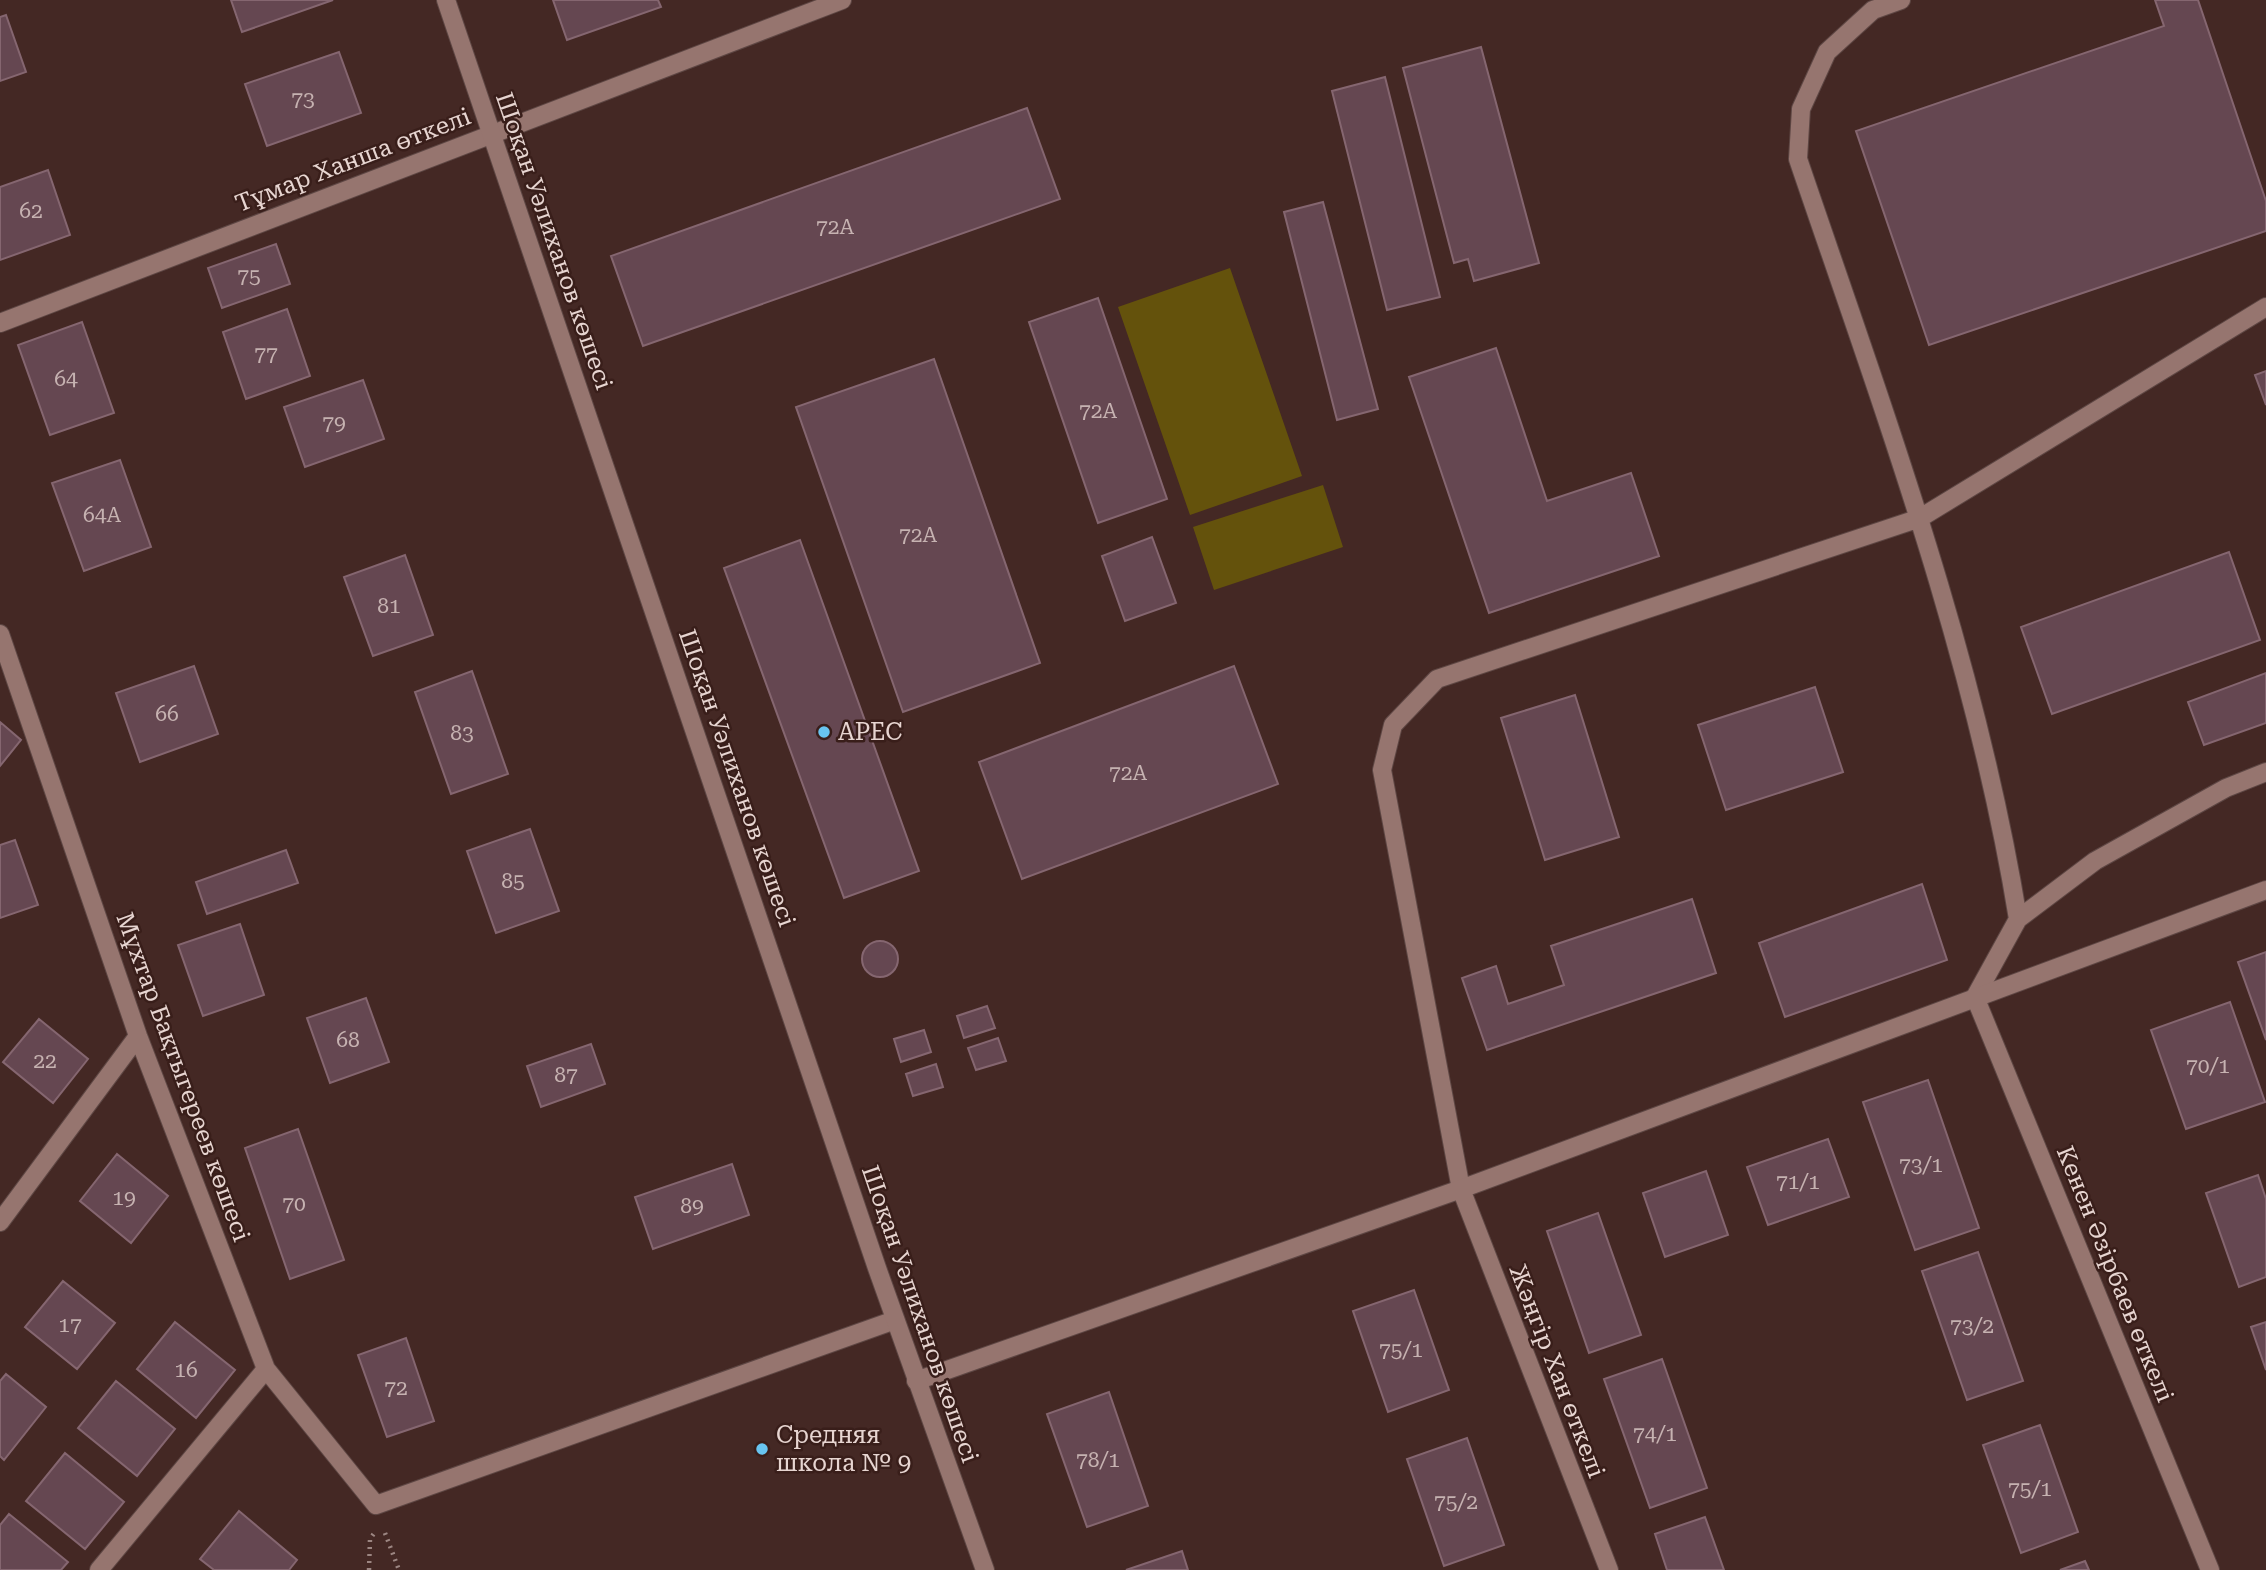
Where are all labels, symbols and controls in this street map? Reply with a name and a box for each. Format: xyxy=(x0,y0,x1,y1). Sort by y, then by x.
house number: 73 xyxy=(291,87,315,111)
street label: Шоқан Уәлиханов көшесі xyxy=(490,89,618,393)
street label: Тұмар Ханша өткелі xyxy=(231,102,475,218)
house number: 62 xyxy=(19,199,43,223)
house number: 72А xyxy=(816,215,854,239)
house number: 75 xyxy=(237,264,261,288)
house number: 77 xyxy=(254,342,278,366)
house number: 64 xyxy=(54,367,78,391)
house number: 72А xyxy=(1079,399,1117,423)
house number: 79 xyxy=(322,411,346,435)
house number: 64А xyxy=(83,503,121,527)
house number: 72А xyxy=(899,523,937,547)
house number: 81 xyxy=(377,594,401,618)
street label: Шоқан Уәлиханов көшесі xyxy=(673,626,801,930)
house number: 66 xyxy=(155,702,179,726)
place label: APEC xyxy=(838,718,902,746)
house number: 83 xyxy=(450,721,474,745)
marker: APEC xyxy=(816,724,832,740)
house number: 72А xyxy=(1109,761,1147,785)
house number: 85 xyxy=(501,869,525,893)
street label: Мұхтар Бақтыгереев көшесі xyxy=(110,909,256,1246)
house number: 68 xyxy=(336,1028,360,1052)
house number: 22 xyxy=(33,1049,57,1073)
house number: 70/1 xyxy=(2186,1054,2230,1078)
house number: 87 xyxy=(554,1063,578,1087)
street label: Кенен Әзірбаев өткелі xyxy=(2051,1142,2179,1406)
house number: 73/1 xyxy=(1899,1153,1943,1177)
street label: Шоқан Уәлиханов көшесі xyxy=(856,1162,984,1466)
house number: 71/1 xyxy=(1776,1170,1820,1194)
house number: 19 xyxy=(112,1186,136,1210)
house number: 70 xyxy=(282,1192,306,1216)
house number: 89 xyxy=(680,1194,704,1218)
street label: Жәңгір Хан өткелі xyxy=(1503,1260,1611,1482)
house number: 17 xyxy=(58,1313,82,1337)
house number: 73/2 xyxy=(1950,1314,1994,1338)
house number: 75/1 xyxy=(1379,1338,1423,1362)
house number: 16 xyxy=(174,1358,198,1382)
house number: 72 xyxy=(384,1376,408,1400)
place label: Средняя школа № 9 xyxy=(776,1421,911,1477)
house number: 74/1 xyxy=(1633,1422,1677,1446)
marker: Средняя школа № 9 xyxy=(754,1441,770,1457)
house number: 78/1 xyxy=(1076,1448,1120,1472)
house number: 75/1 xyxy=(2008,1477,2052,1501)
house number: 75/2 xyxy=(1434,1490,1478,1514)

